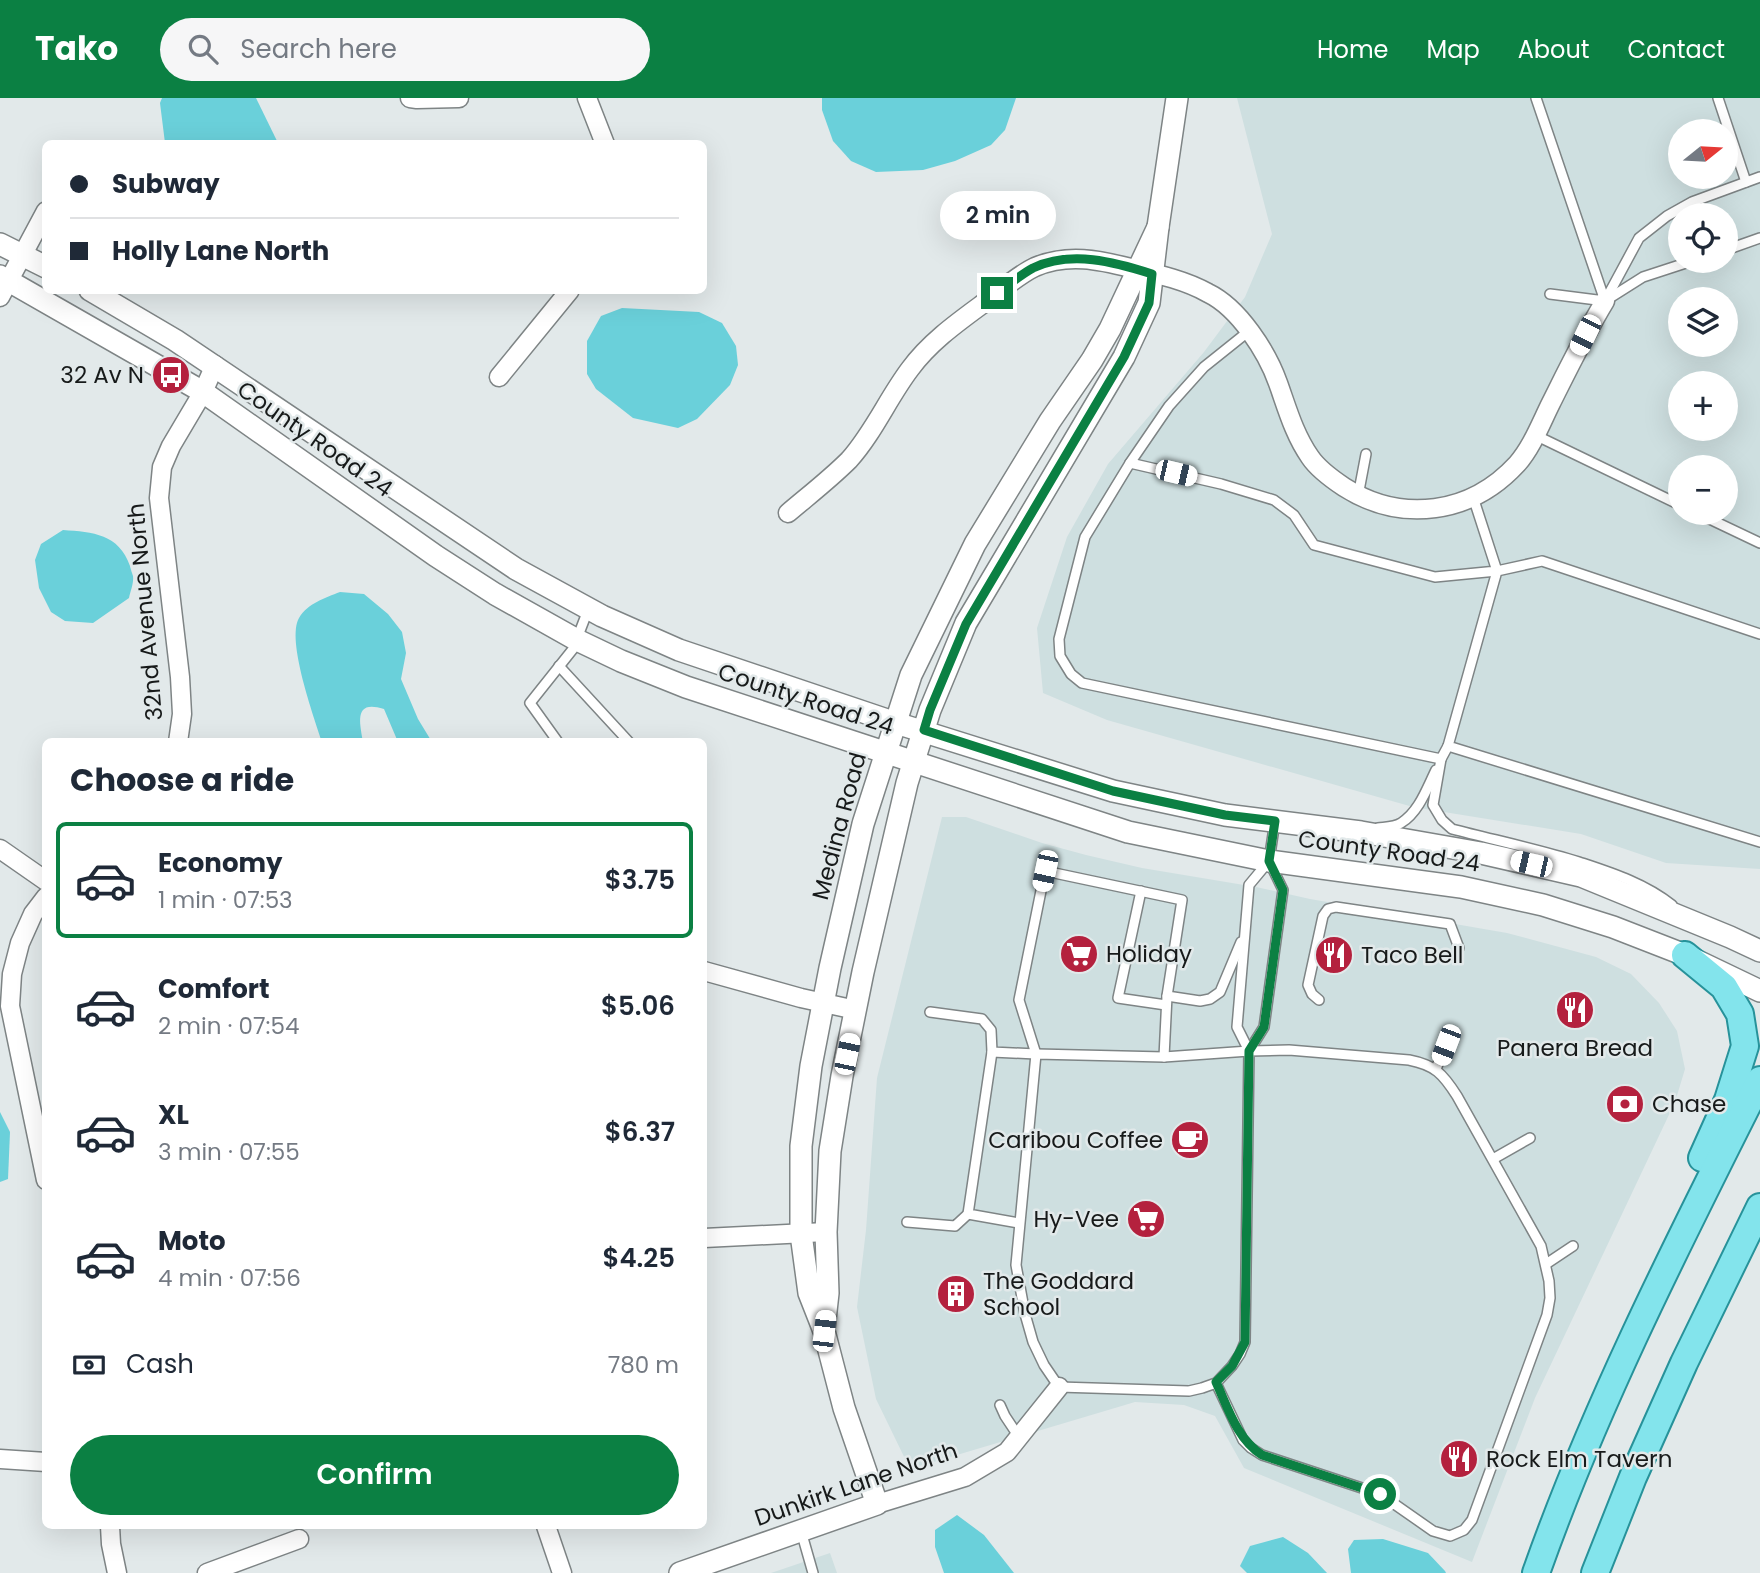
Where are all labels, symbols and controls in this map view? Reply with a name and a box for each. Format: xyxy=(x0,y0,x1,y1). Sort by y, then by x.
search box xyxy=(160,18,650,81)
text: Tako xyxy=(35,25,118,72)
icon: search xyxy=(184,30,222,68)
text: Search here xyxy=(240,31,397,67)
text: Home xyxy=(1317,33,1389,66)
text: Map xyxy=(1427,33,1480,66)
text: About xyxy=(1518,33,1589,66)
text: Contact xyxy=(1627,33,1725,66)
north arrow xyxy=(1668,119,1738,189)
map controls xyxy=(1668,119,1738,525)
text: Subway xyxy=(112,166,220,202)
callout: 2 min xyxy=(939,192,1055,240)
text: 2 min xyxy=(966,199,1030,231)
button: locate xyxy=(1668,203,1738,273)
text: Holly Lane North xyxy=(112,233,329,269)
route end xyxy=(981,277,1013,309)
button: layers xyxy=(1668,287,1738,357)
car xyxy=(1567,312,1604,358)
bus stop icon: 32 Av N xyxy=(150,354,192,396)
place label: 32 Av N xyxy=(60,359,144,391)
button: + xyxy=(1668,371,1738,441)
street label: County Road 24 xyxy=(231,373,399,505)
button: − xyxy=(1668,455,1738,525)
car xyxy=(1154,458,1199,488)
street label: 32nd Avenue North xyxy=(120,502,170,722)
street label: County Road 24 xyxy=(714,656,898,742)
street label: Medina Road xyxy=(804,749,874,903)
text: Choose a ride xyxy=(70,757,294,802)
street label: County Road 24 xyxy=(1296,822,1482,880)
text: Economy xyxy=(158,845,282,881)
car xyxy=(1031,848,1060,894)
icon: car xyxy=(74,849,137,912)
car xyxy=(1509,849,1554,879)
text: $3.75 xyxy=(605,862,675,898)
text: 1 min · 07:53 xyxy=(158,884,293,916)
supermarket icon: Holiday xyxy=(1058,933,1100,975)
restaurant icon: Taco Bell xyxy=(1313,934,1355,976)
place label: Holiday xyxy=(1106,938,1192,970)
place label: Taco Bell xyxy=(1361,939,1464,971)
text: Comfort xyxy=(158,971,270,1007)
icon: car xyxy=(74,975,137,1038)
text: $5.06 xyxy=(601,988,675,1024)
restaurant icon: Panera Bread xyxy=(1554,989,1596,1031)
text: 2 min · 07:54 xyxy=(158,1010,299,1042)
car xyxy=(1429,1022,1464,1068)
car xyxy=(833,1031,862,1077)
place label: Panera Bread xyxy=(1497,1032,1653,1064)
bank icon: Chase xyxy=(1604,1083,1646,1125)
place label: Chase xyxy=(1652,1088,1726,1120)
text: XL xyxy=(158,1097,189,1133)
icon: car xyxy=(74,1101,137,1164)
text: $6.37 xyxy=(605,1114,675,1150)
cafe icon: Caribou Coffee xyxy=(1169,1119,1211,1161)
place label: Caribou Coffee xyxy=(988,1124,1163,1156)
text: 3 min · 07:55 xyxy=(158,1136,300,1168)
supermarket icon: Hy-Vee xyxy=(1125,1198,1167,1240)
place label: Hy-Vee xyxy=(1033,1203,1119,1235)
text: Moto xyxy=(158,1223,226,1259)
icon: car xyxy=(74,1227,137,1290)
text: $4.25 xyxy=(602,1240,675,1276)
text: 4 min · 07:56 xyxy=(158,1262,301,1294)
place label: The Goddard School xyxy=(983,1265,1134,1323)
building icon: The Goddard School xyxy=(935,1273,977,1315)
car xyxy=(812,1309,837,1353)
icon: cash xyxy=(70,1346,108,1384)
text: Cash xyxy=(126,1346,194,1382)
text: 780 m xyxy=(608,1349,679,1381)
street label: Dunkirk Lane North xyxy=(750,1434,962,1534)
button: Confirm xyxy=(70,1435,679,1515)
restaurant icon: Rock Elm Tavern xyxy=(1438,1438,1480,1480)
place label: Rock Elm Tavern xyxy=(1486,1443,1672,1475)
route start xyxy=(1364,1478,1396,1510)

